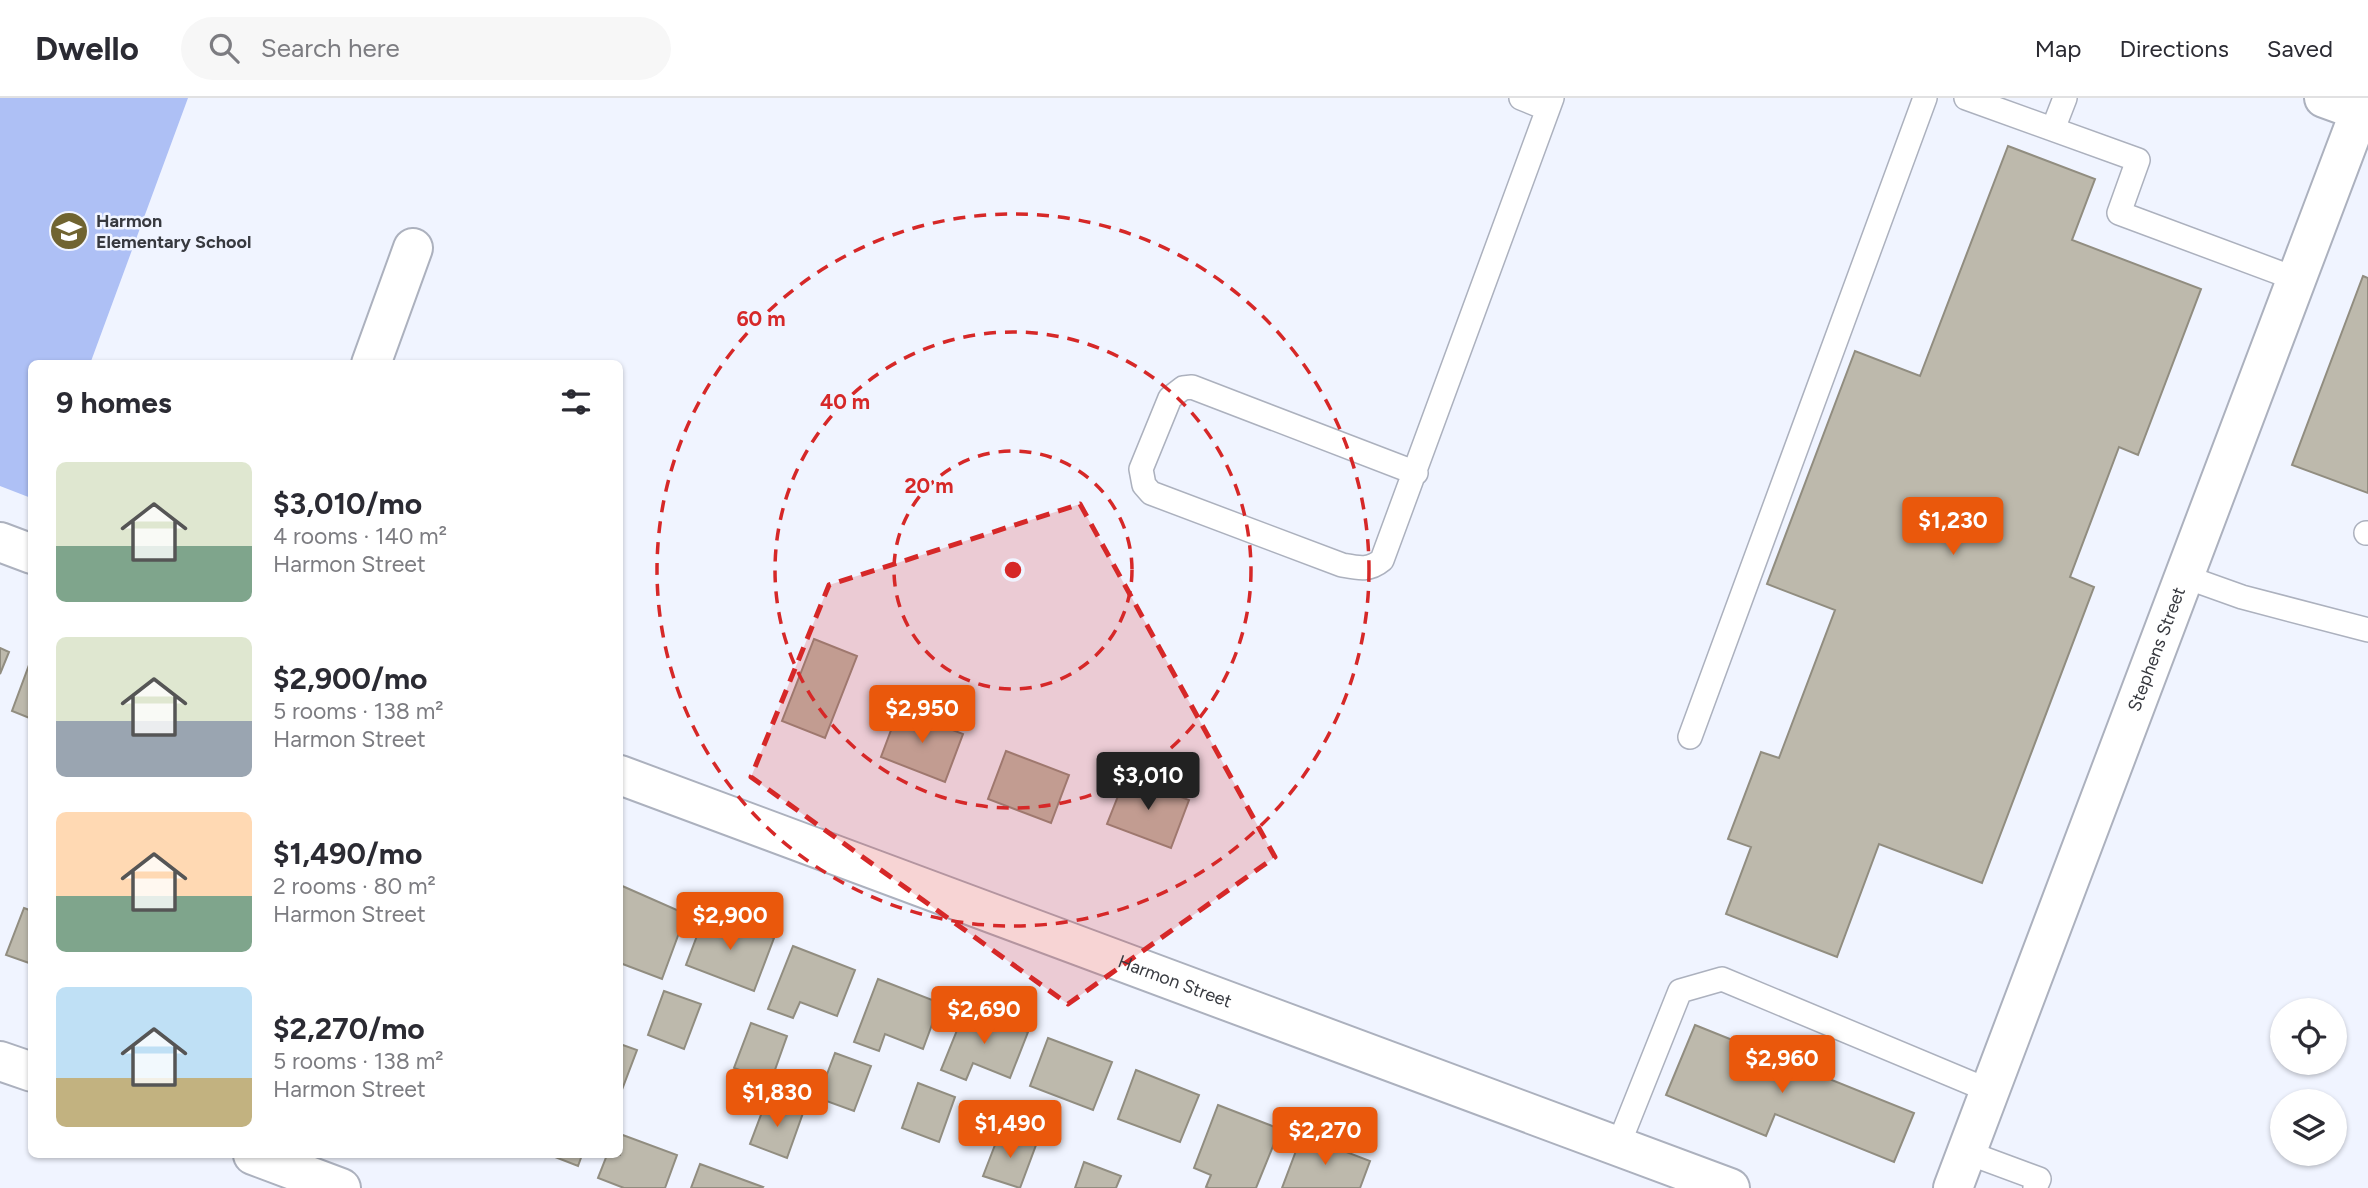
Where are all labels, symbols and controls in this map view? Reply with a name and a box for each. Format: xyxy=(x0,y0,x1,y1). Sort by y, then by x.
search box xyxy=(181,17,671,80)
text: Dwello xyxy=(35,29,139,68)
icon: search xyxy=(205,29,243,67)
text: Search here xyxy=(261,32,400,64)
text: Map xyxy=(2035,34,2081,63)
text: Directions xyxy=(2119,34,2229,63)
text: Saved xyxy=(2267,34,2333,63)
school or university icon: Harmon Elementary School xyxy=(48,210,90,252)
place label: Harmon Elementary School xyxy=(96,210,251,253)
text: 60 m xyxy=(736,306,786,331)
icon: filters xyxy=(557,383,595,421)
text: 9 homes xyxy=(56,384,172,421)
text: 40 m xyxy=(820,389,870,414)
text: 20 m xyxy=(904,473,954,498)
text: $3,010/mo xyxy=(273,485,422,522)
icon: home xyxy=(112,490,196,574)
pin: $1,230 xyxy=(1896,498,2010,557)
text: $1,230 xyxy=(1918,506,1988,534)
text: 4 rooms · 140 m² xyxy=(273,522,447,550)
text: Harmon Street xyxy=(273,550,426,578)
centre of rings xyxy=(1001,558,1025,582)
street label: Stephens Street xyxy=(2123,584,2190,715)
text: $2,900/mo xyxy=(273,660,428,697)
icon: home xyxy=(112,665,196,749)
pin: $2,950 xyxy=(865,686,979,745)
text: $2,950 xyxy=(885,694,959,722)
text: 5 rooms · 138 m² xyxy=(273,697,444,725)
text: Harmon Street xyxy=(273,725,426,753)
pin: $3,010 xyxy=(1091,752,1205,812)
text: $3,010 xyxy=(1113,761,1183,789)
text: $1,490/mo xyxy=(273,835,422,872)
icon: home xyxy=(112,840,196,924)
text: 2 rooms · 80 m² xyxy=(273,872,436,900)
pin: $2,900 xyxy=(673,892,787,952)
text: Harmon Street xyxy=(273,900,426,928)
text: $2,900 xyxy=(692,901,768,929)
street label: Harmon Street xyxy=(1115,950,1235,1013)
pin: $2,690 xyxy=(927,986,1041,1046)
text: $2,690 xyxy=(947,995,1021,1023)
map controls xyxy=(2270,998,2347,1166)
button: locate xyxy=(2270,998,2347,1075)
text: $2,270/mo xyxy=(273,1010,425,1047)
icon: home xyxy=(112,1015,196,1099)
pin: $2,960 xyxy=(1725,1035,1839,1095)
text: $2,960 xyxy=(1745,1044,1819,1072)
text: 5 rooms · 138 m² xyxy=(273,1047,444,1075)
pin: $1,830 xyxy=(720,1070,834,1129)
text: Harmon Street xyxy=(273,1075,426,1103)
text: $1,830 xyxy=(742,1078,812,1106)
button: layers xyxy=(2270,1089,2347,1166)
pin: $1,490 xyxy=(953,1100,1067,1160)
pin: $2,270 xyxy=(1268,1108,1382,1167)
text: $1,490 xyxy=(974,1109,1046,1137)
text: $2,270 xyxy=(1289,1116,1361,1144)

